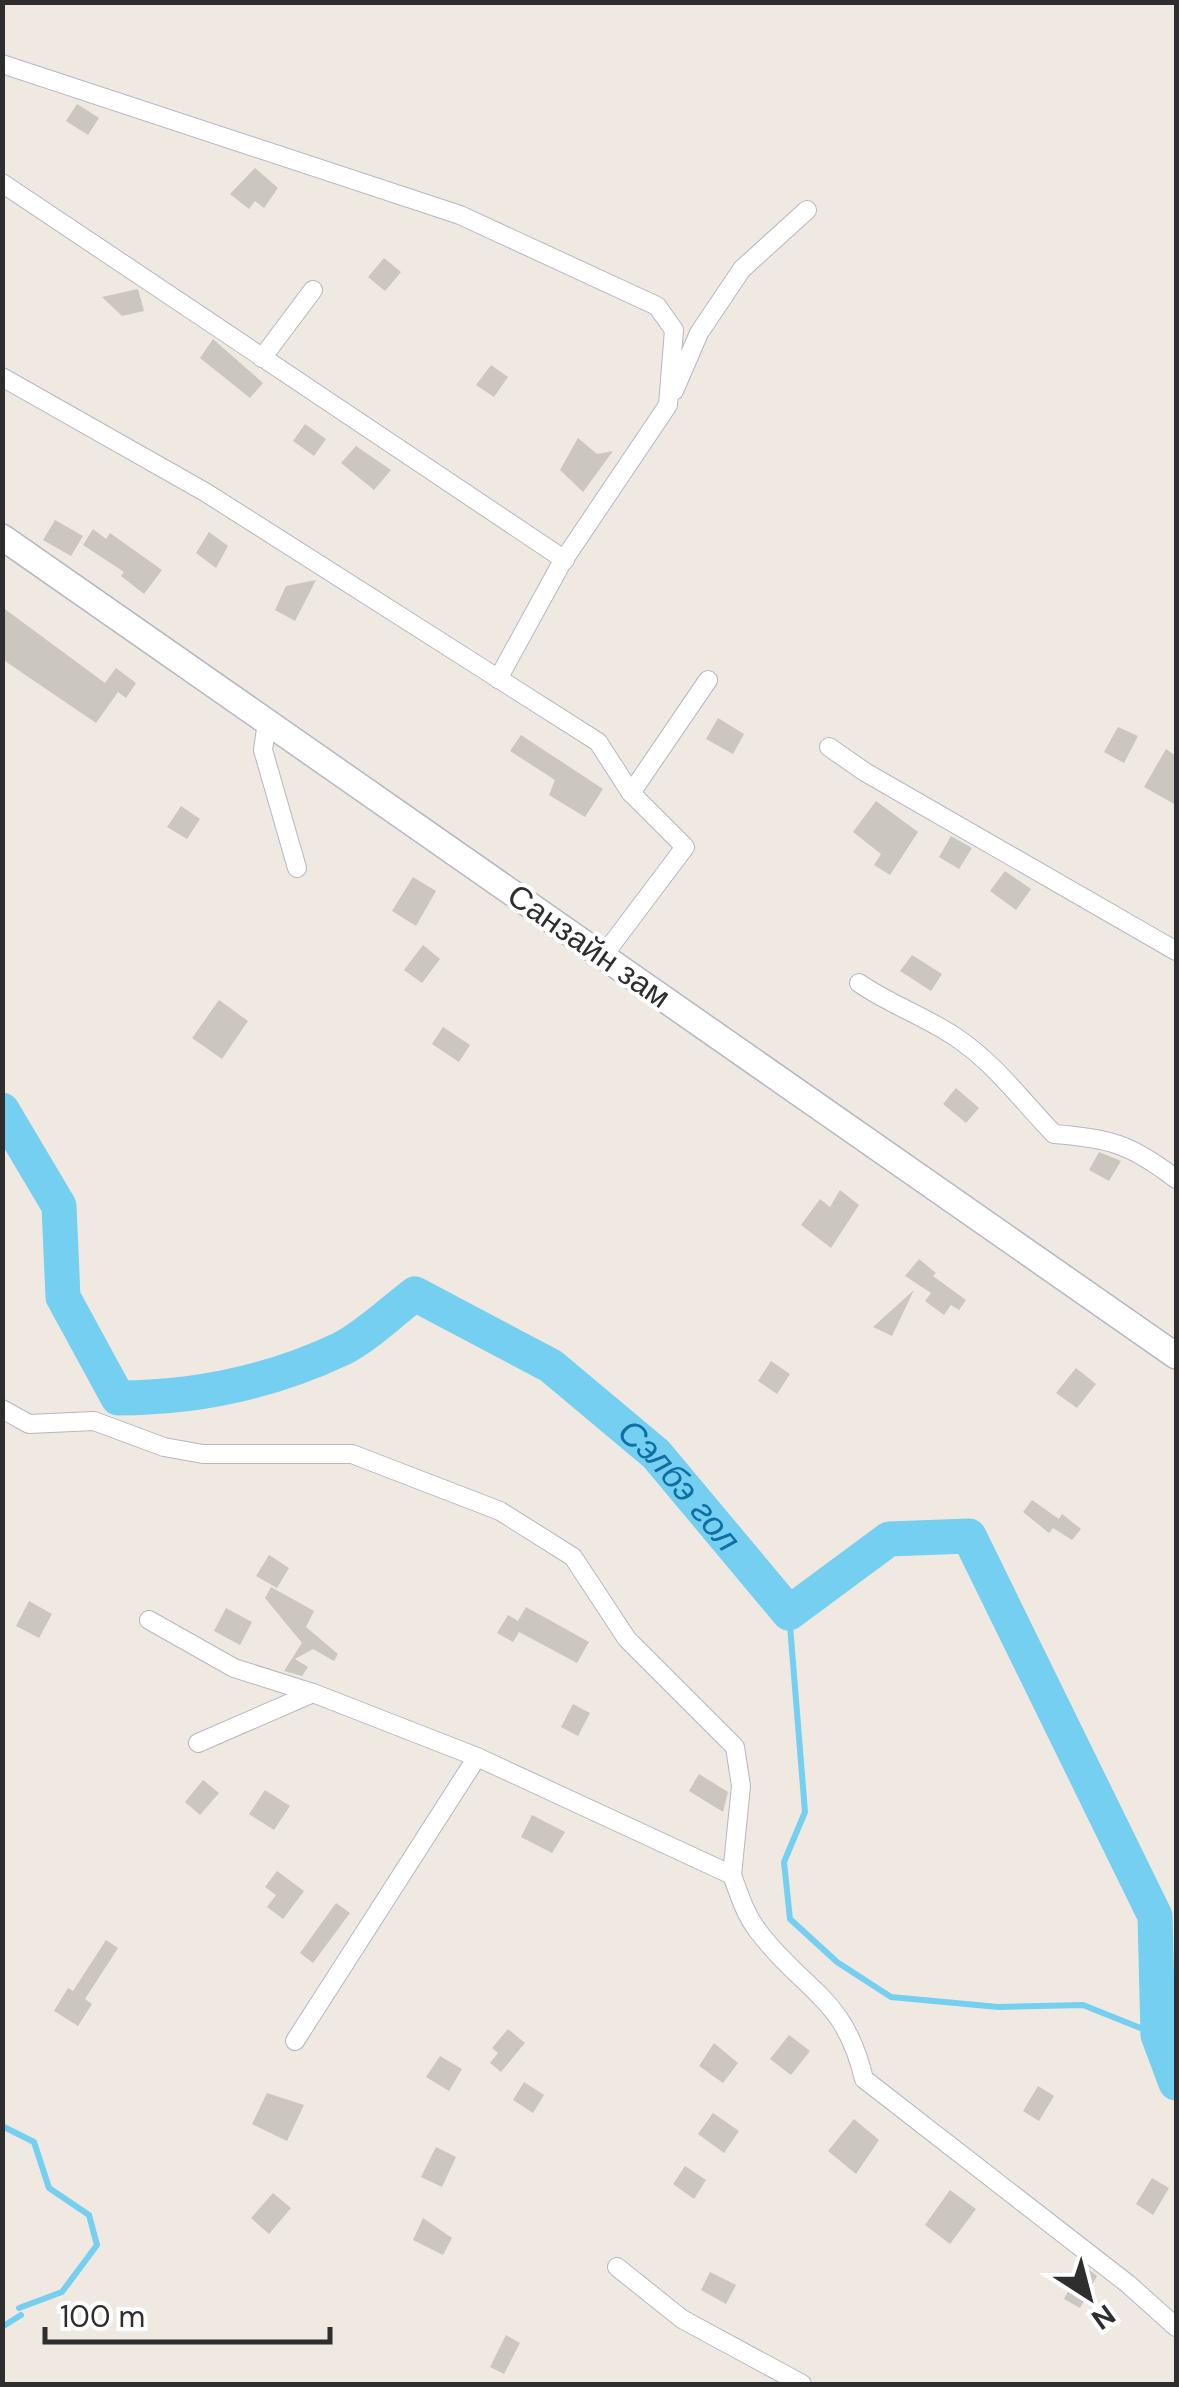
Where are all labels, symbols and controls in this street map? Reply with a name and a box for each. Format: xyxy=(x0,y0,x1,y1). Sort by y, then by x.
street label: Санзайн зам xyxy=(499,874,679,1018)
water label: Сэлбэ гол xyxy=(608,1409,751,1562)
north arrow xyxy=(1039,2247,1139,2347)
scale bar xyxy=(45,2282,330,2344)
text: N xyxy=(1084,2296,1123,2338)
text: 100 m xyxy=(60,2297,145,2336)

